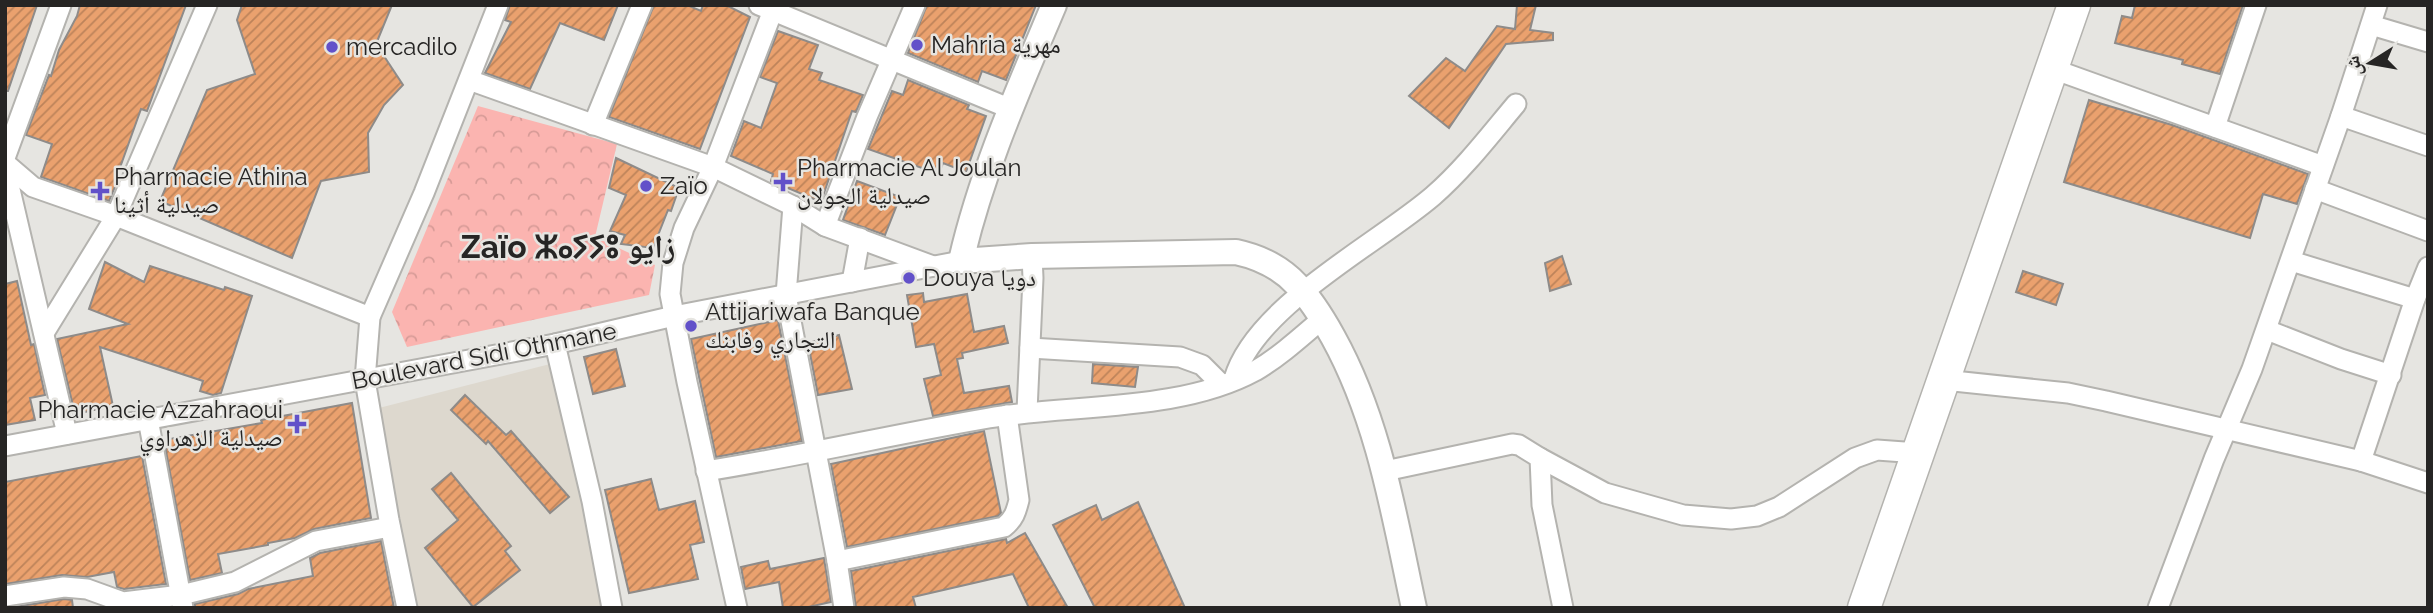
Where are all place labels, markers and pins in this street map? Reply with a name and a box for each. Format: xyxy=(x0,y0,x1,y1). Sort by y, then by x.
place label: Mahria مهرية xyxy=(931,30,1061,59)
place label: mercadilo xyxy=(346,32,457,61)
marker: Mahria مهرية xyxy=(909,37,925,53)
marker: mercadilo xyxy=(324,39,340,55)
place label: Pharmacie Al Joulan صيدلية الجولان xyxy=(797,153,1021,210)
place label: Pharmacie Athina صيدلية أثينا xyxy=(114,162,308,219)
place label: Zaïo xyxy=(660,171,708,200)
marker: Pharmacie Al Joulan صيدلية الجولان xyxy=(775,174,791,190)
marker: Zaïo xyxy=(638,178,654,194)
marker: Pharmacie Athina صيدلية أثينا xyxy=(92,183,108,199)
place label: Douya دويا xyxy=(923,263,1036,292)
marker: Douya دويا xyxy=(901,270,917,286)
place label: Attijariwafa Banque التجاري وفابنك xyxy=(705,297,920,359)
marker: Attijariwafa Banque التجاري وفابنك xyxy=(683,318,699,334)
place label: Pharmacie Azzahraoui صيدلية الزهراوي xyxy=(37,395,283,457)
marker: Pharmacie Azzahraoui صيدلية الزهراوي xyxy=(289,416,305,432)

